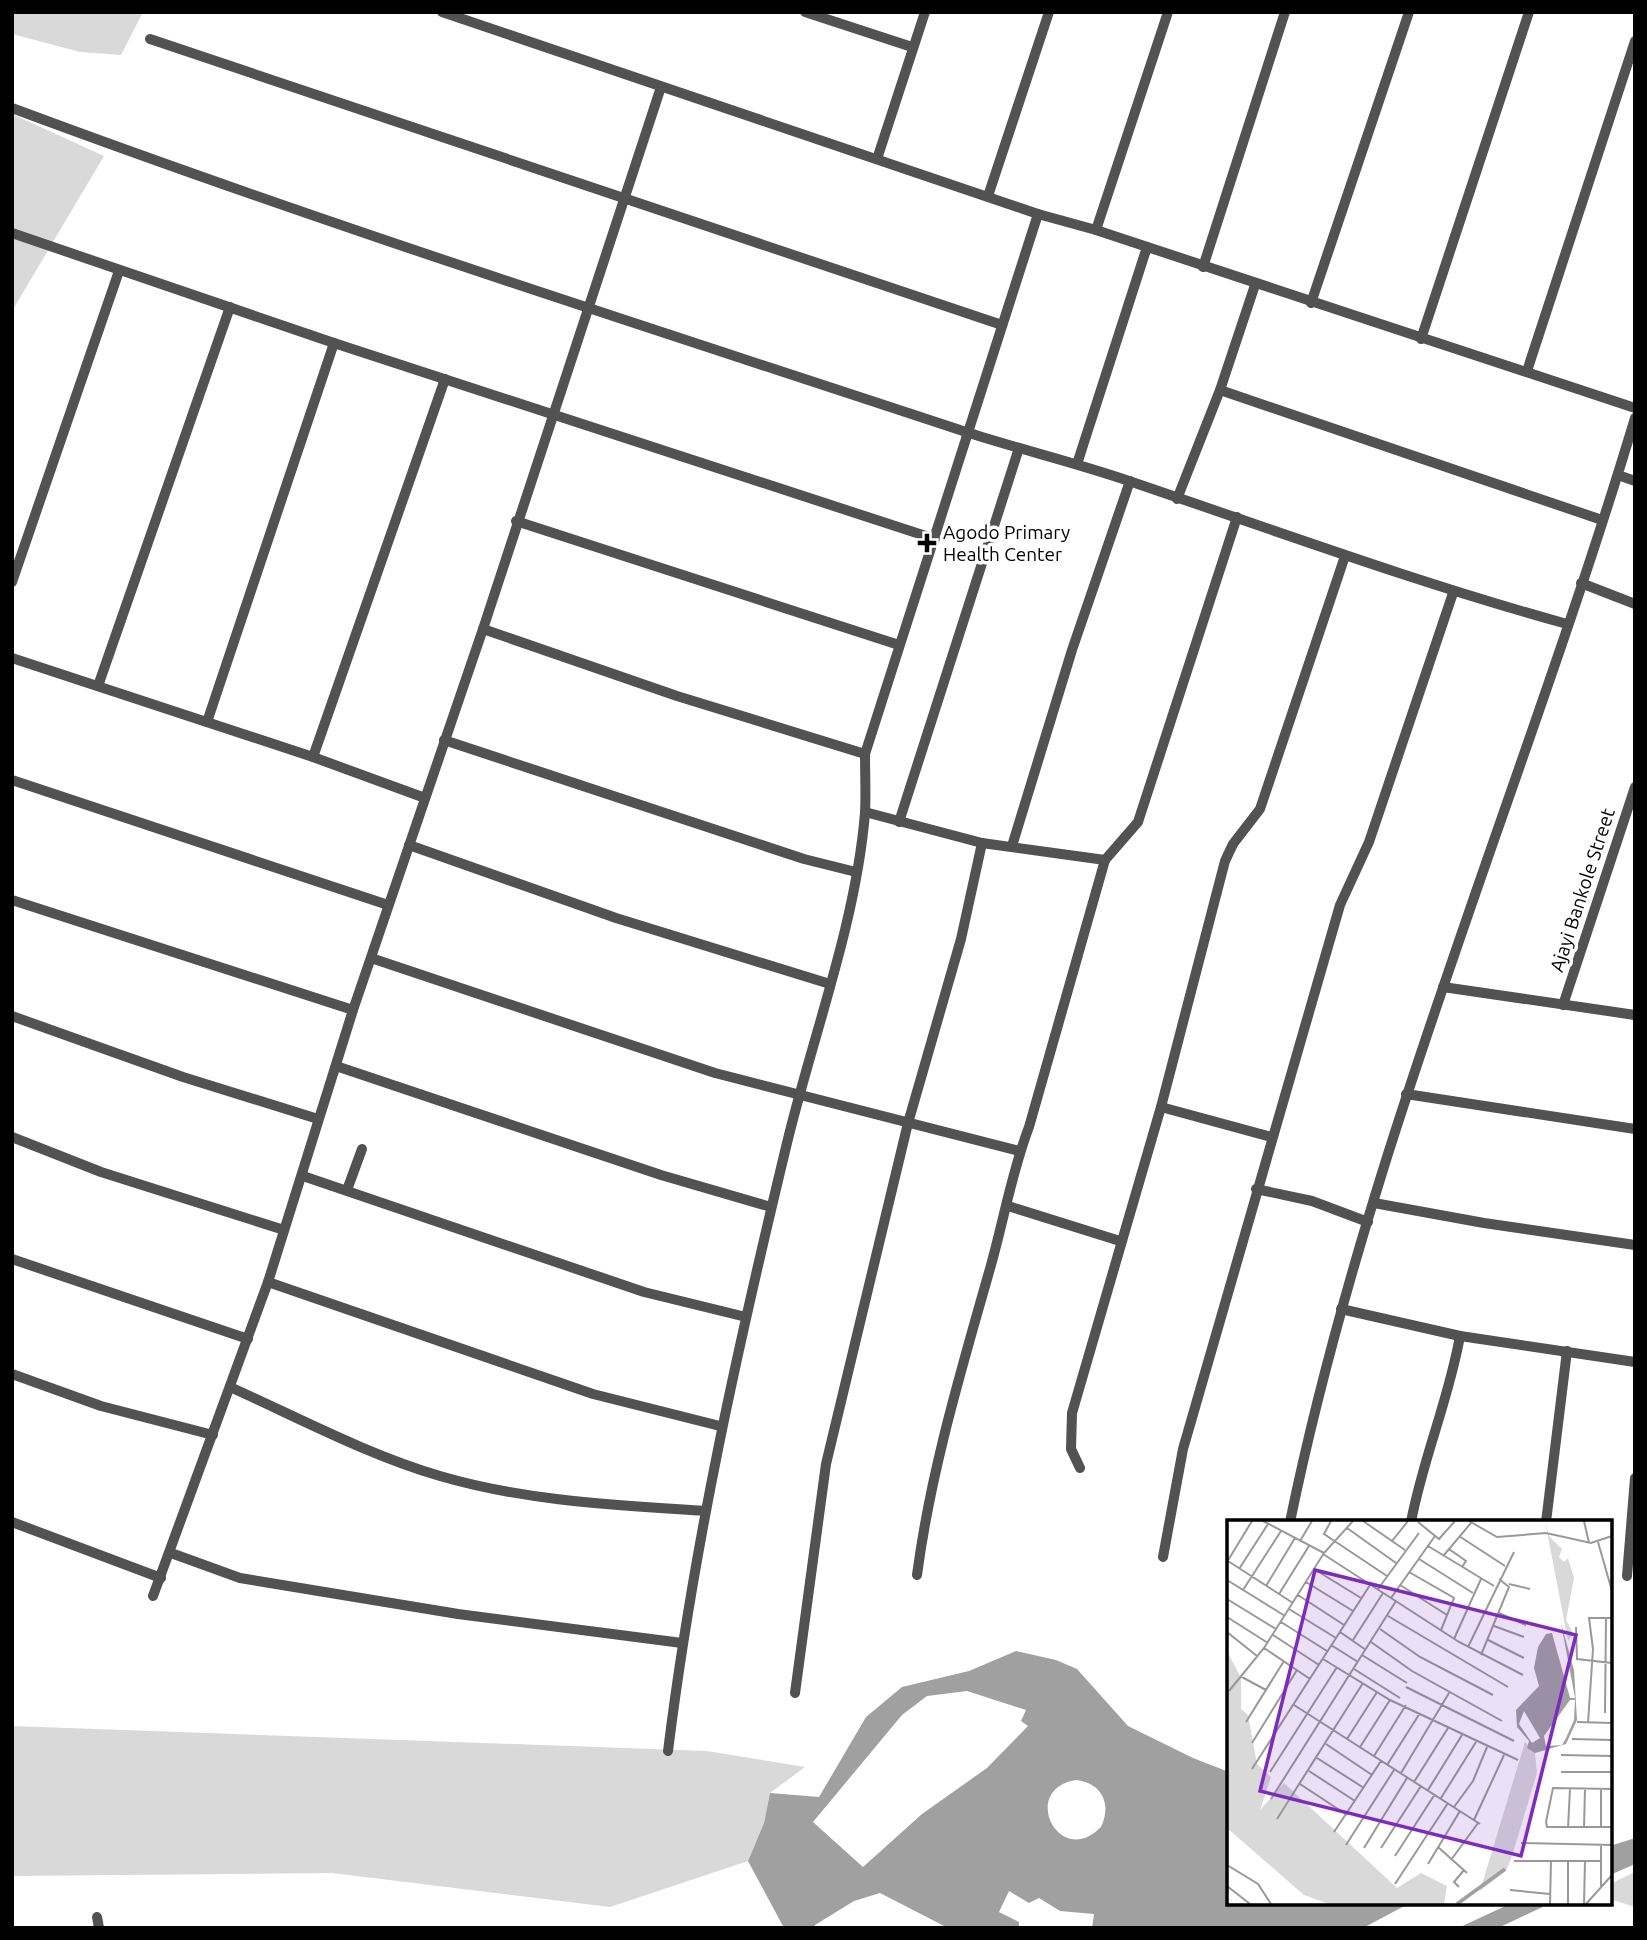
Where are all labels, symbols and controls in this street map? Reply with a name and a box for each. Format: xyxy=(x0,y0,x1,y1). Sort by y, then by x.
place label: Agodo Primary Health Center xyxy=(943,521,1070,565)
marker: Agodo Primary Health Center xyxy=(917,533,937,553)
street label: Ajayi Bankole Street xyxy=(1545,805,1619,975)
inset map xyxy=(1227,1520,1612,1905)

